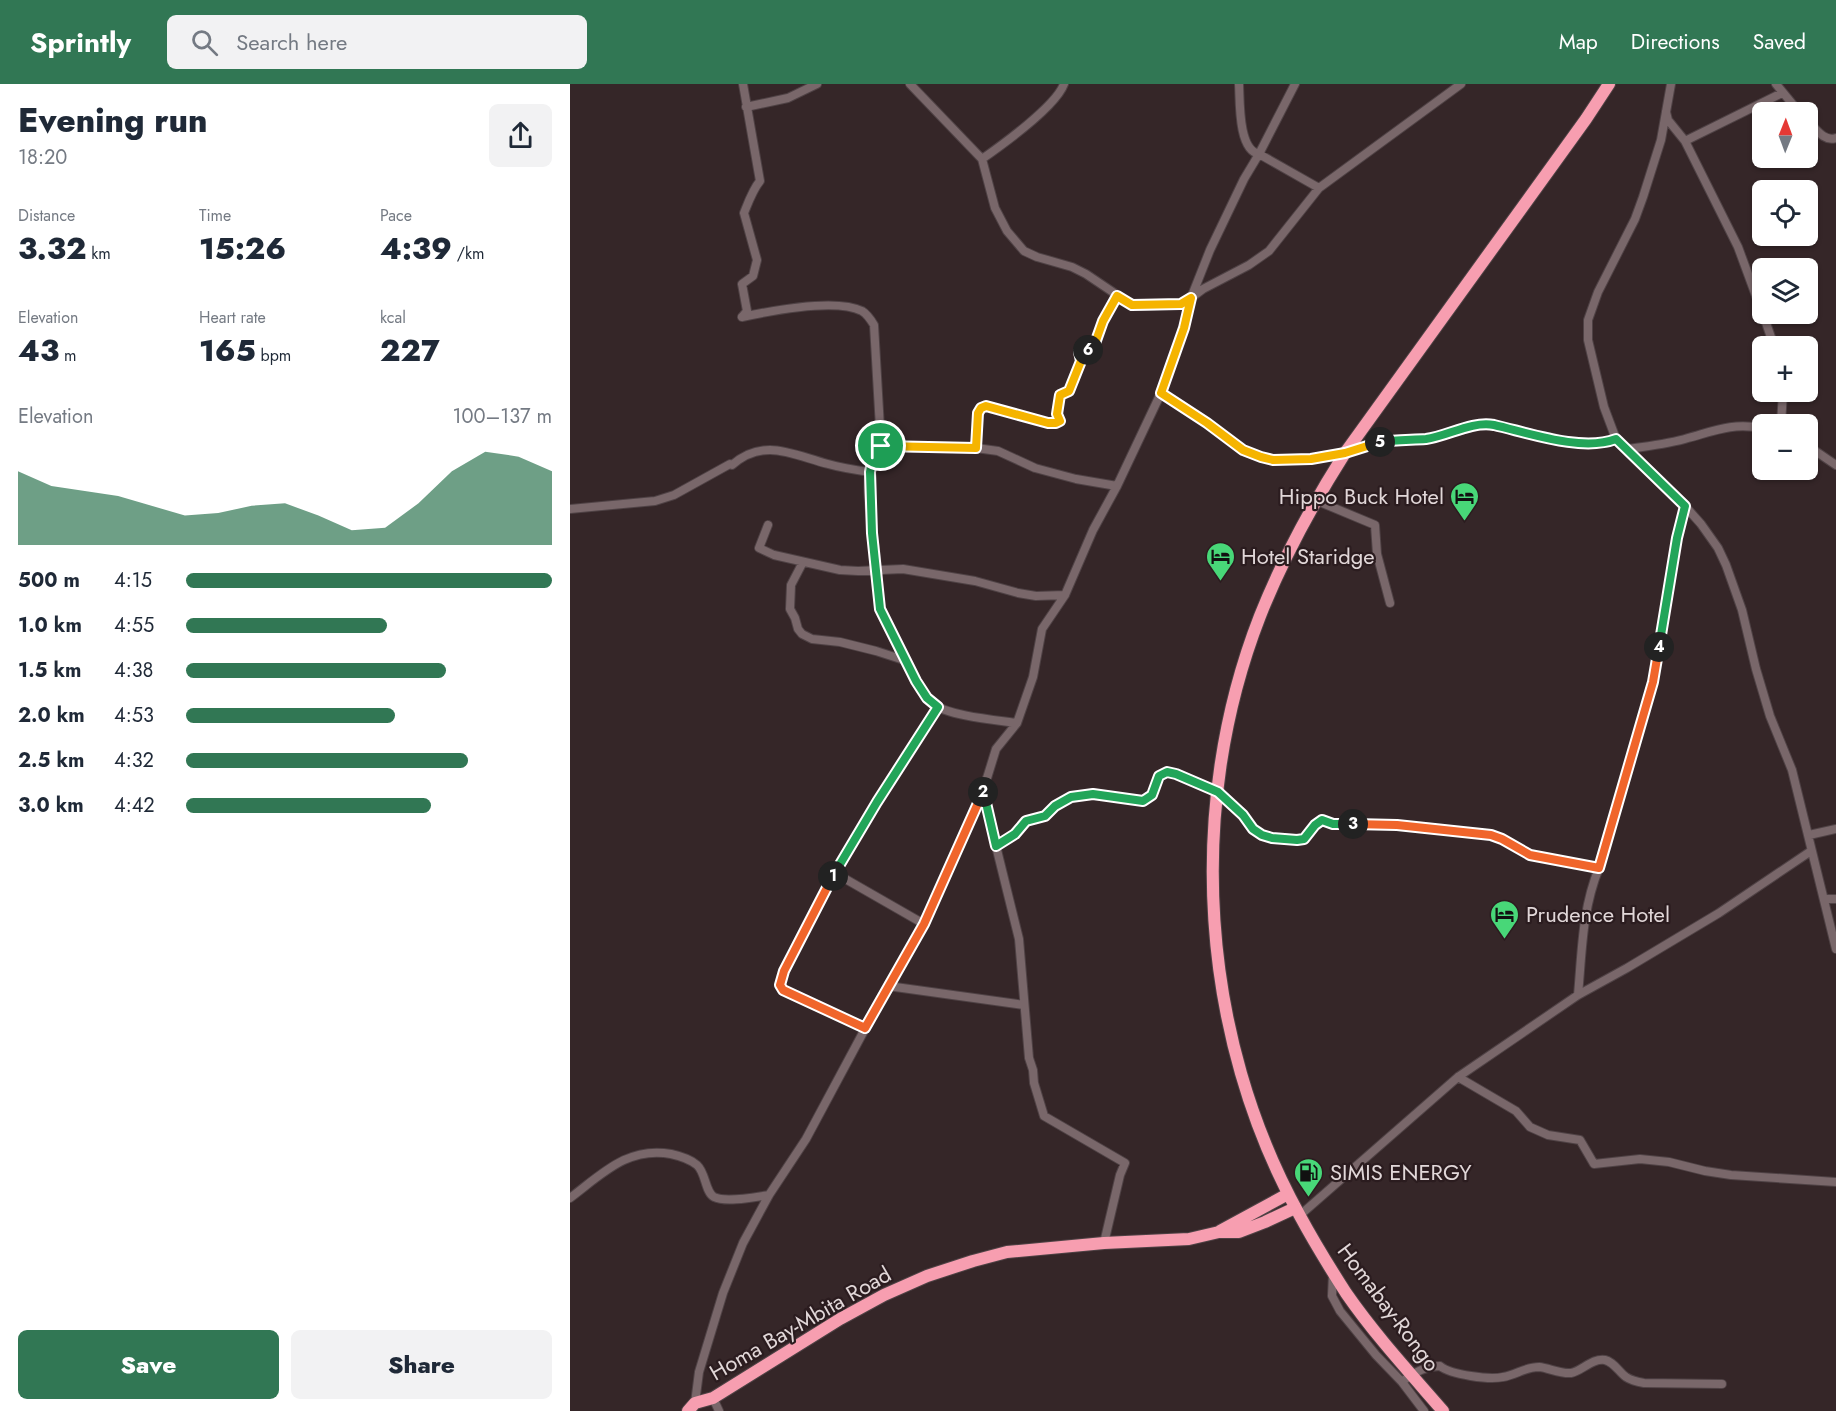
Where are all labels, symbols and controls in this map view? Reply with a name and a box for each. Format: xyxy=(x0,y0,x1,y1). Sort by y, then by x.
search box xyxy=(167,15,587,69)
text: Sprintly xyxy=(30,22,131,63)
icon: search xyxy=(188,26,221,59)
text: Search here xyxy=(236,26,347,58)
text: Map xyxy=(1559,27,1598,57)
text: Directions xyxy=(1631,27,1720,57)
text: Saved xyxy=(1753,27,1806,57)
text: Evening run xyxy=(18,97,208,144)
north arrow xyxy=(1752,102,1818,168)
map controls xyxy=(1752,102,1818,480)
button: share xyxy=(489,104,552,167)
text: 18:20 xyxy=(18,143,67,172)
button: locate xyxy=(1752,180,1818,246)
text: Distance xyxy=(18,204,75,227)
text: Time xyxy=(199,204,231,227)
text: Pace xyxy=(380,204,412,227)
text: 3.32 xyxy=(18,227,86,270)
text: 15:26 xyxy=(199,227,286,270)
text: 4:39 xyxy=(380,227,452,270)
text: km xyxy=(86,242,111,265)
text: /km xyxy=(452,242,485,265)
button: layers xyxy=(1752,258,1818,324)
text: Elevation xyxy=(18,306,78,329)
text: Heart rate xyxy=(199,306,266,329)
text: kcal xyxy=(380,306,406,329)
text: 43 xyxy=(18,329,59,372)
text: 165 xyxy=(199,329,256,372)
text: 227 xyxy=(380,329,440,372)
pin: 6 xyxy=(1073,335,1103,365)
button: + xyxy=(1752,336,1818,402)
text: 6 xyxy=(1083,338,1093,361)
text: m xyxy=(59,344,77,367)
text: bpm xyxy=(256,344,291,367)
text: Elevation xyxy=(18,402,93,431)
text: 100–137 m xyxy=(452,402,552,431)
button: − xyxy=(1752,414,1818,480)
pin xyxy=(855,420,906,471)
pin: 5 xyxy=(1365,427,1395,457)
icon: arrive xyxy=(864,429,897,462)
text: 5 xyxy=(1375,430,1385,453)
place label: Hippo Buck Hotel xyxy=(1279,480,1444,512)
hotel icon: Hippo Buck Hotel xyxy=(1449,480,1481,522)
hotel icon: Hotel Staridge xyxy=(1204,540,1236,582)
place label: Hotel Staridge xyxy=(1241,540,1375,572)
text: 500 m xyxy=(18,566,80,595)
text: 4:15 xyxy=(114,566,152,595)
text: 1.0 km xyxy=(18,611,82,640)
text: 4:55 xyxy=(114,611,154,640)
pin: 4 xyxy=(1644,632,1674,662)
text: 4 xyxy=(1653,635,1665,658)
text: 1.5 km xyxy=(18,656,81,685)
text: 4:38 xyxy=(114,656,154,685)
text: 2.0 km xyxy=(18,701,85,730)
text: 4:53 xyxy=(114,701,154,730)
text: 2.5 km xyxy=(18,746,84,775)
text: 4:32 xyxy=(114,746,154,775)
pin: 2 xyxy=(968,777,998,807)
text: 2 xyxy=(978,780,988,803)
text: 3.0 km xyxy=(18,791,84,820)
text: 4:42 xyxy=(114,791,155,820)
pin: 3 xyxy=(1338,809,1368,839)
text: 3 xyxy=(1348,812,1358,835)
pin: 1 xyxy=(818,861,848,891)
text: 1 xyxy=(829,864,837,887)
hotel icon: Prudence Hotel xyxy=(1489,898,1521,940)
place label: Prudence Hotel xyxy=(1526,898,1670,930)
fuel station icon: SIMIS ENERGY xyxy=(1293,1156,1325,1198)
place label: SIMIS ENERGY xyxy=(1330,1156,1472,1188)
street label: Homabay-Rongo xyxy=(1330,1236,1448,1378)
street label: Homa Bay-Mbita Road xyxy=(703,1258,897,1388)
button: Save xyxy=(18,1330,279,1399)
button: Share xyxy=(291,1330,552,1399)

